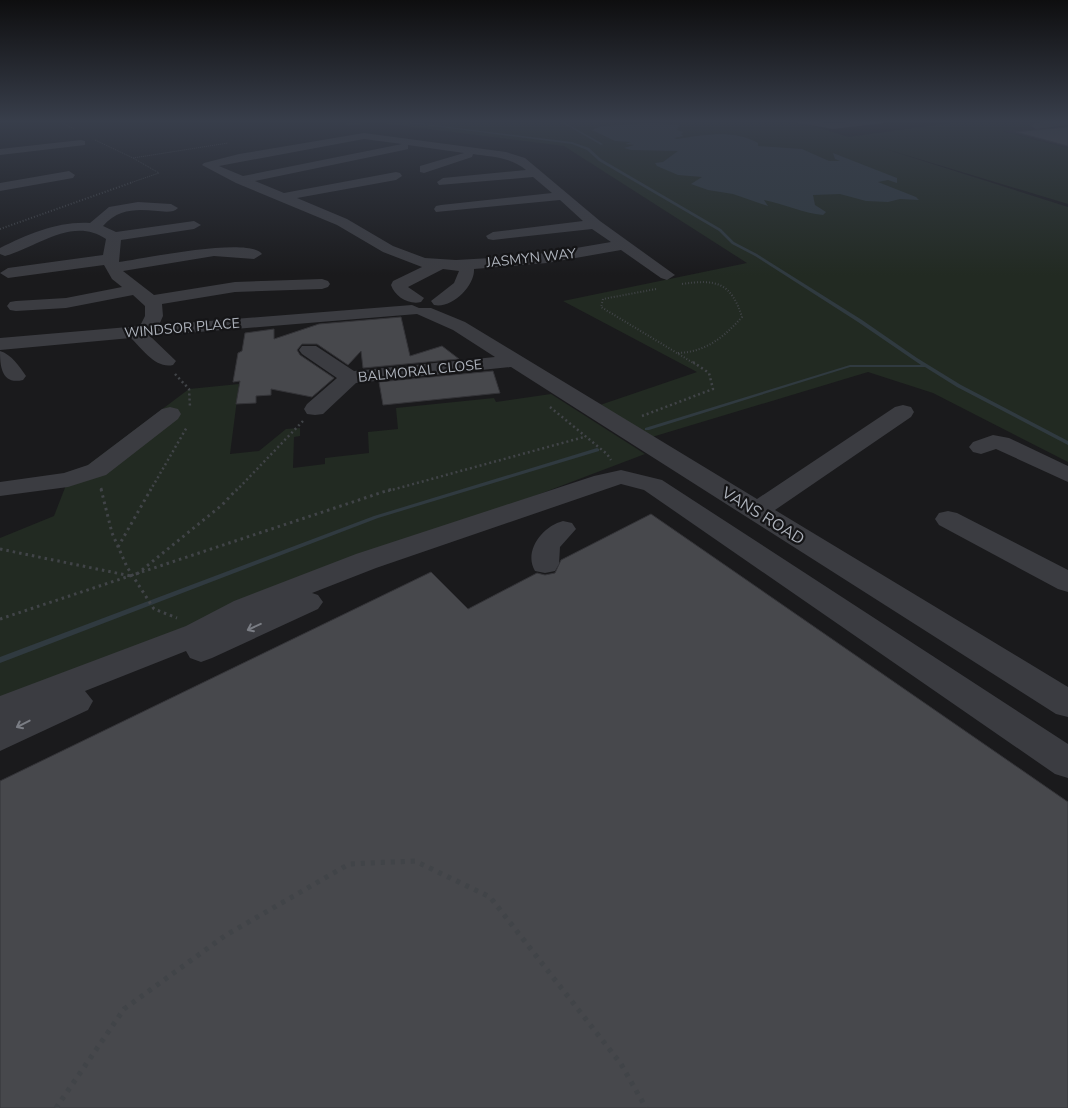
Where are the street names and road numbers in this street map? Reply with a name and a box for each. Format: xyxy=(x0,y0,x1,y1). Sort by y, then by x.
street label: JASMYN WAY xyxy=(484,244,577,272)
street label: WINDSOR PLACE xyxy=(123,313,241,343)
street label: BALMORAL CLOSE xyxy=(357,355,483,387)
street label: VANS ROAD xyxy=(717,481,809,550)

